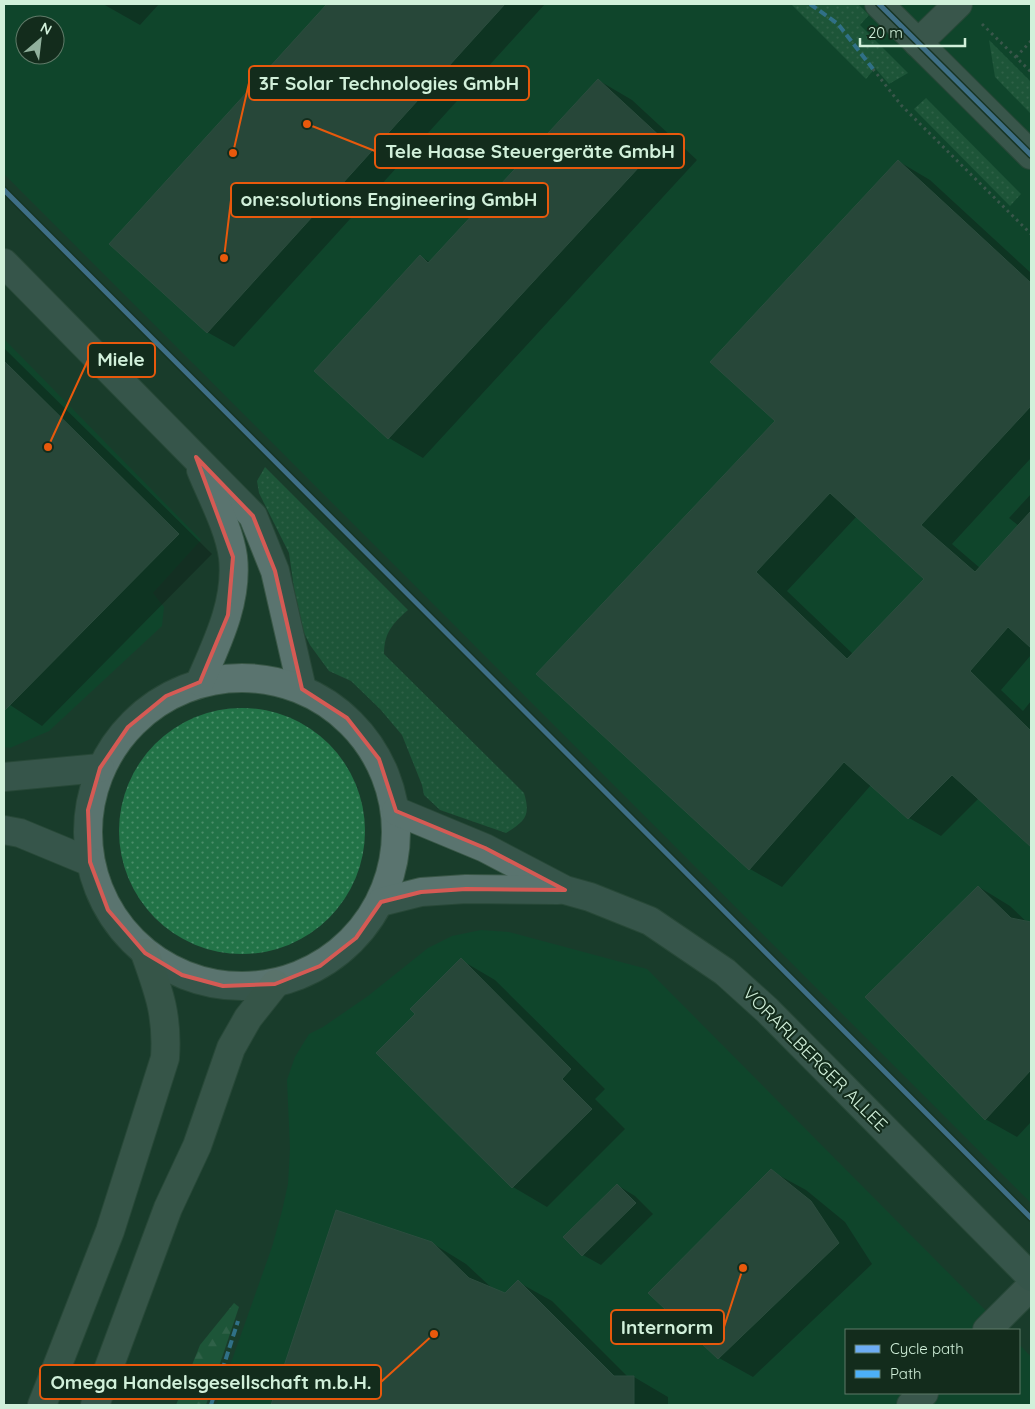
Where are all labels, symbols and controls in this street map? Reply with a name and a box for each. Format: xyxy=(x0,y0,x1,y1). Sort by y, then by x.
north arrow xyxy=(15,15,65,65)
scale bar xyxy=(860,15,965,47)
text: N xyxy=(37,18,55,39)
text: 20 m xyxy=(868,23,903,42)
callout: 3F Solar Technologies GmbH xyxy=(249,66,529,100)
text: 3F Solar Technologies GmbH xyxy=(259,71,519,95)
callout: Tele Haase Steuergeräte GmbH xyxy=(375,134,684,168)
text: Tele Haase Steuergeräte GmbH xyxy=(385,139,675,163)
callout: one:solutions Engineering GmbH xyxy=(231,183,548,217)
text: one:solutions Engineering GmbH xyxy=(240,187,538,211)
callout: Miele xyxy=(88,343,155,377)
text: Miele xyxy=(97,347,145,371)
street label: VORARLBERGER ALLEE xyxy=(738,981,893,1136)
callout: Internorm xyxy=(611,1310,724,1344)
text: Internorm xyxy=(621,1315,713,1339)
legend xyxy=(845,1329,1020,1394)
text: Cycle path xyxy=(890,1339,964,1358)
text: Path xyxy=(890,1364,922,1383)
callout: Omega Handelsgesellschaft m.b.H. xyxy=(40,1365,381,1399)
text: Omega Handelsgesellschaft m.b.H. xyxy=(50,1370,372,1394)

